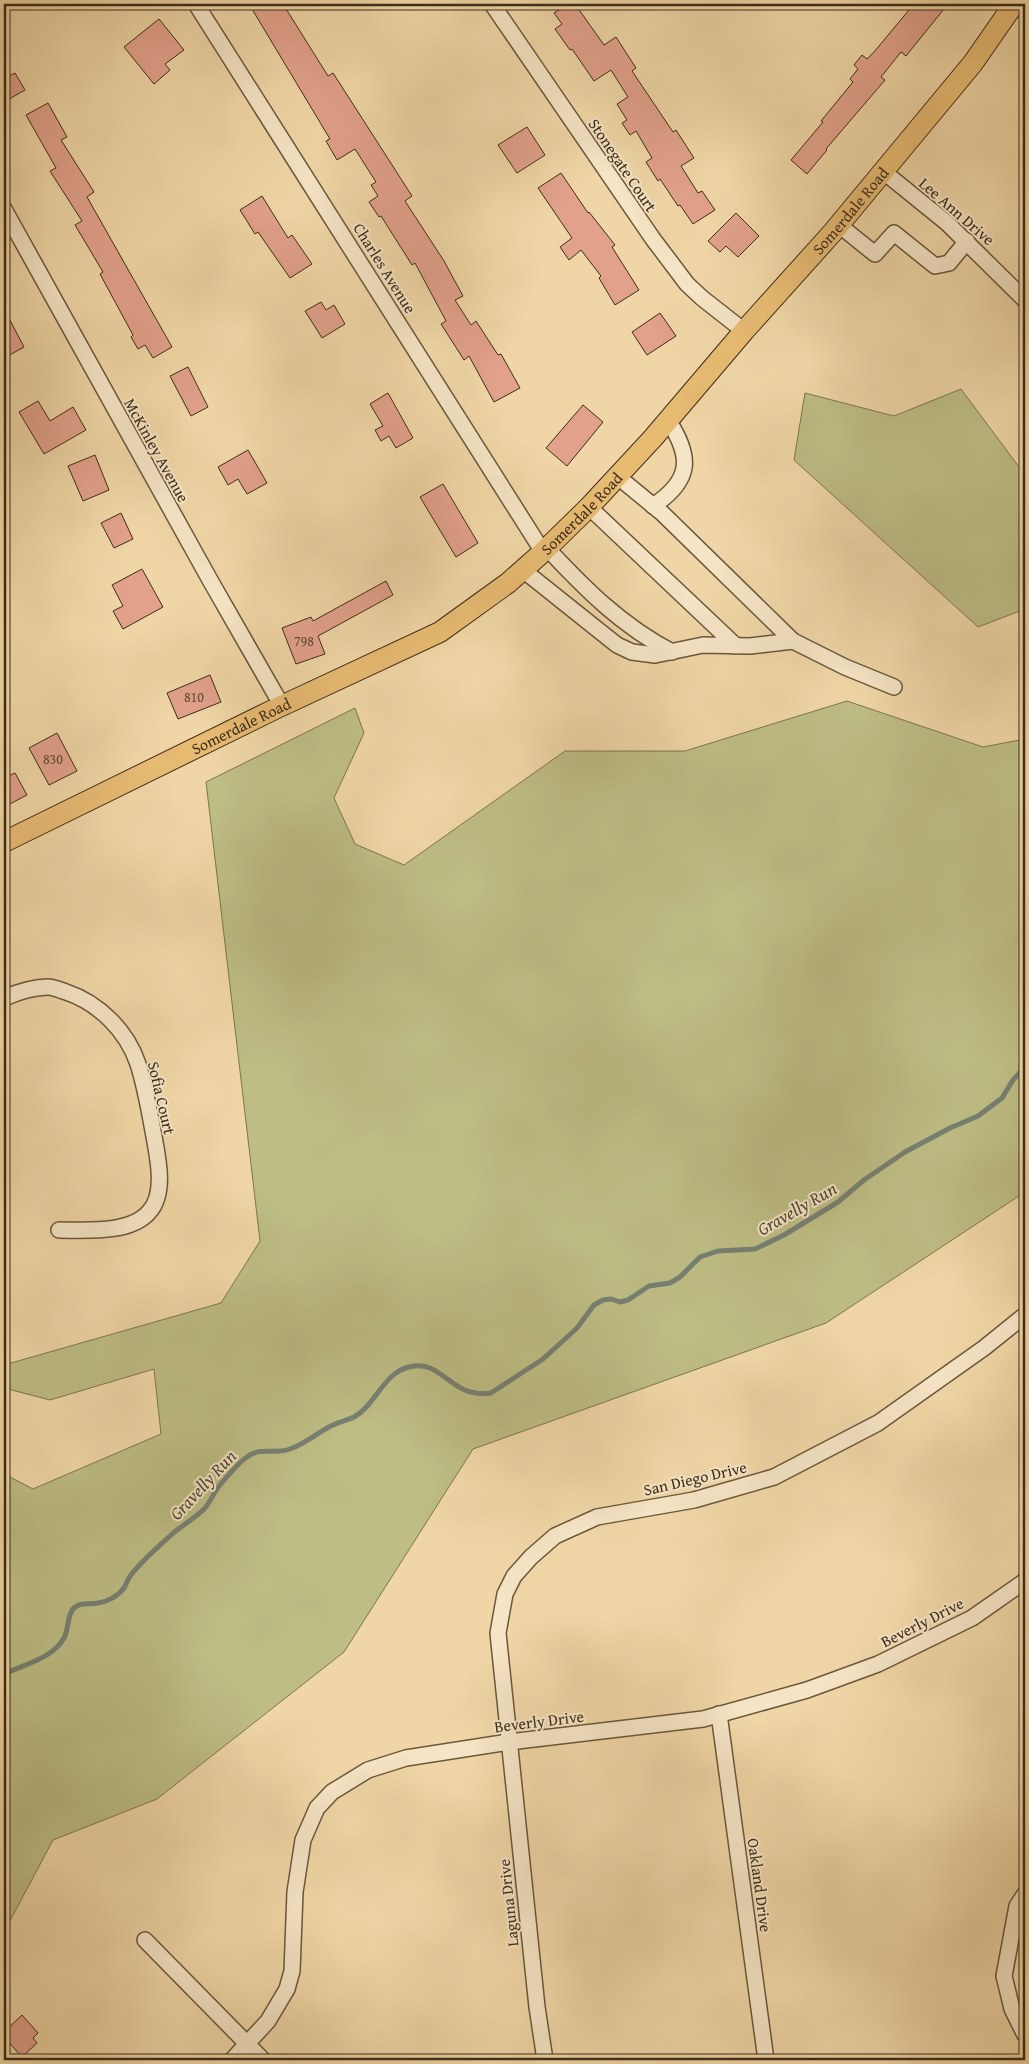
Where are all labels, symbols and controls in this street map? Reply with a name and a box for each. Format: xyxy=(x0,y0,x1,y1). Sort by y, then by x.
street label: Stonegate Court xyxy=(583,113,663,217)
street label: Somerdale Road xyxy=(806,161,895,260)
street label: Lee Ann Drive xyxy=(914,171,1000,251)
street label: Charles Avenue xyxy=(348,218,422,318)
street label: McKinley Avenue xyxy=(118,394,196,506)
street label: Somerdale Road xyxy=(535,466,628,560)
house number: 798 xyxy=(294,631,314,651)
house number: 810 xyxy=(184,687,204,707)
street label: Somerdale Road xyxy=(187,691,295,760)
house number: 830 xyxy=(43,749,63,769)
street label: Sofia Court xyxy=(142,1059,182,1137)
water label: Gravelly Run xyxy=(752,1175,842,1242)
water label: Gravelly Run xyxy=(163,1443,242,1526)
street label: San Diego Drive xyxy=(641,1454,749,1502)
street label: Beverly Drive xyxy=(876,1591,968,1653)
street label: Beverly Drive xyxy=(493,1704,585,1738)
street label: Oakland Drive xyxy=(742,1837,778,1933)
street label: Laguna Drive xyxy=(491,1858,525,1948)

